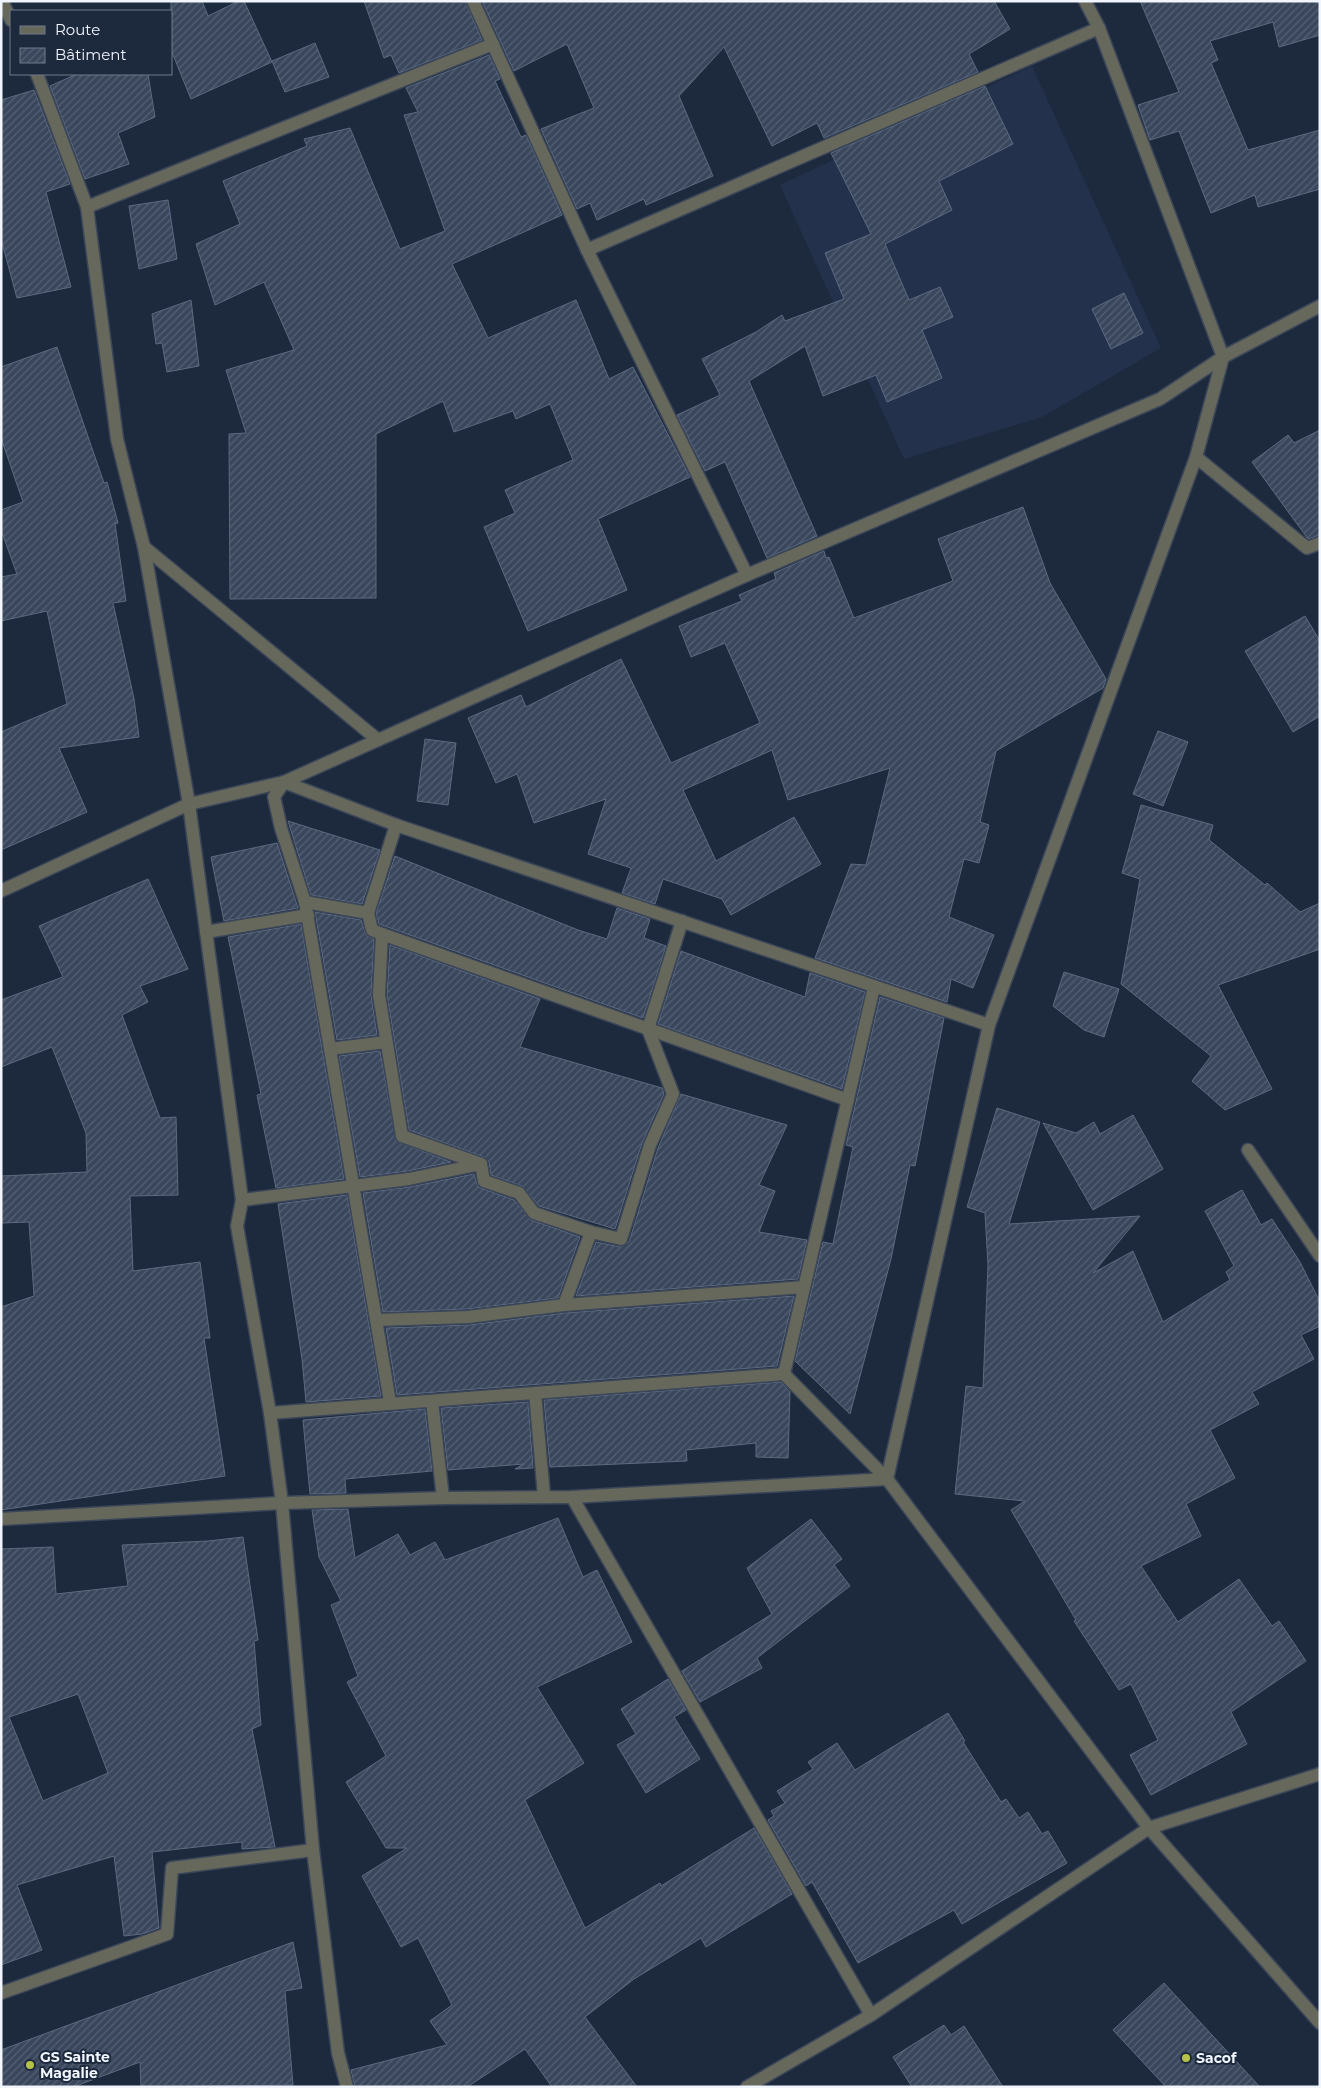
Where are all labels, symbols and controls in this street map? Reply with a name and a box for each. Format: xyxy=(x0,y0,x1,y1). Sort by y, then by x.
legend xyxy=(10,10,172,75)
text: Route xyxy=(55,20,100,39)
text: Bâtiment xyxy=(55,45,127,64)
place label: GS Sainte Magalie xyxy=(40,2048,110,2082)
place label: Sacof xyxy=(1196,2049,1237,2067)
marker: Sacof xyxy=(1180,2052,1192,2064)
marker: GS Sainte Magalie xyxy=(24,2059,36,2071)

